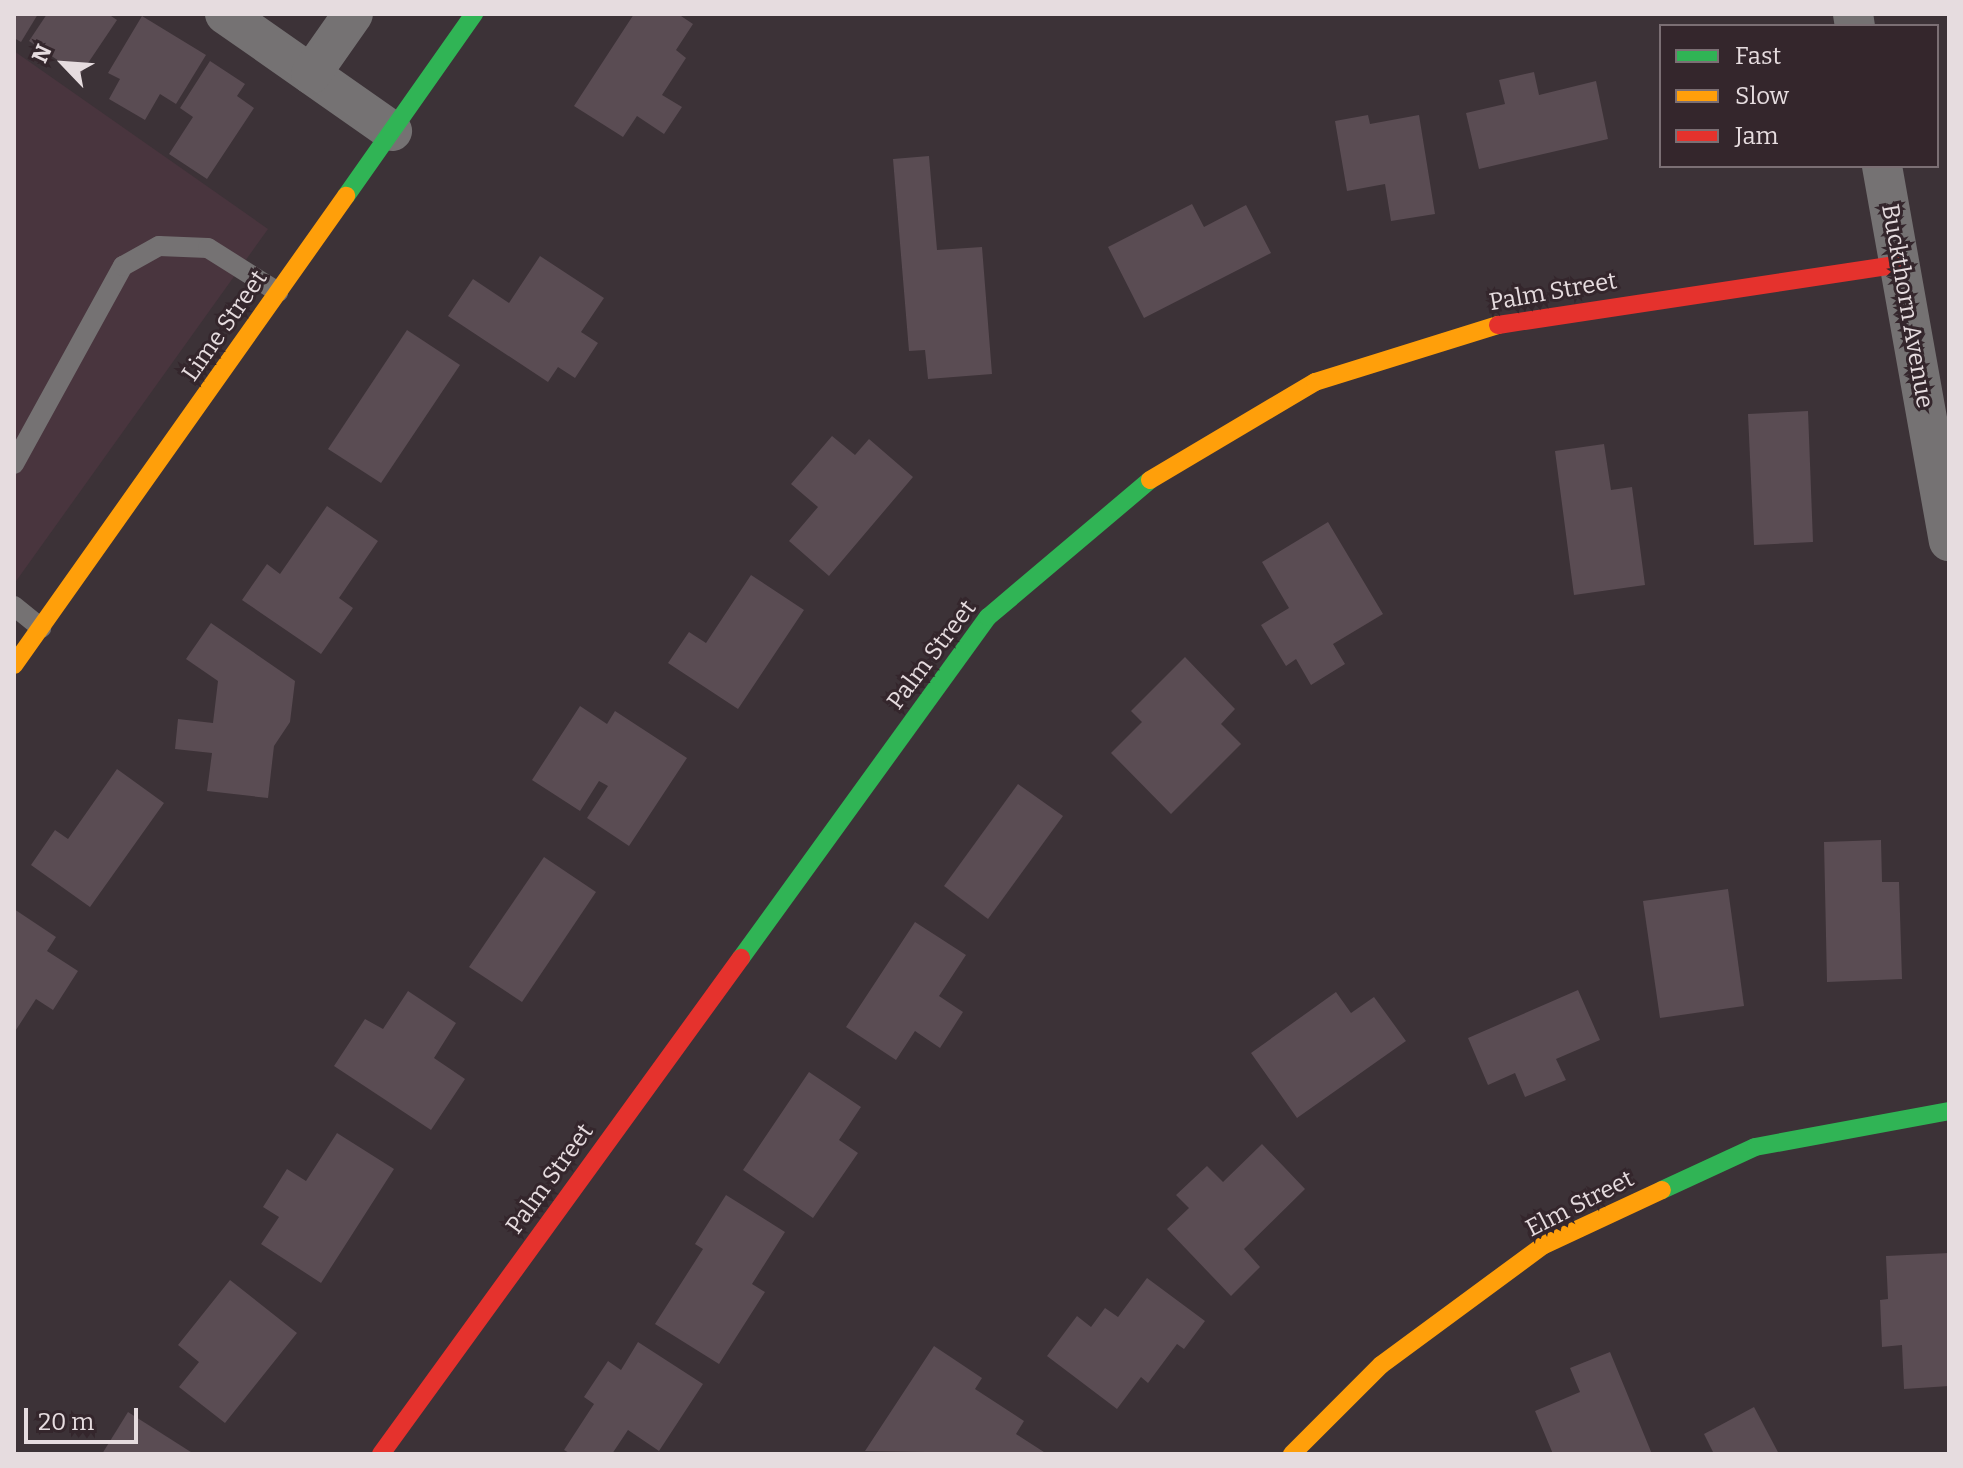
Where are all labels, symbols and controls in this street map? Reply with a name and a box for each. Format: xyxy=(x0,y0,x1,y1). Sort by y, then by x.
north arrow xyxy=(24,24,104,104)
legend xyxy=(1659,24,1939,168)
text: N xyxy=(26,40,58,67)
text: Fast xyxy=(1735,42,1781,70)
text: Slow xyxy=(1735,82,1789,110)
text: Jam xyxy=(1735,122,1778,150)
street label: Buckthorn Avenue xyxy=(1875,202,1939,410)
street label: Lime Street xyxy=(176,265,274,387)
street label: Palm Street xyxy=(1487,267,1619,317)
street label: Palm Street xyxy=(882,595,982,715)
street label: Palm Street xyxy=(500,1118,600,1240)
street label: Elm Street xyxy=(1521,1165,1639,1243)
scale bar xyxy=(28,1392,142,1442)
text: 20 m xyxy=(38,1408,94,1436)

